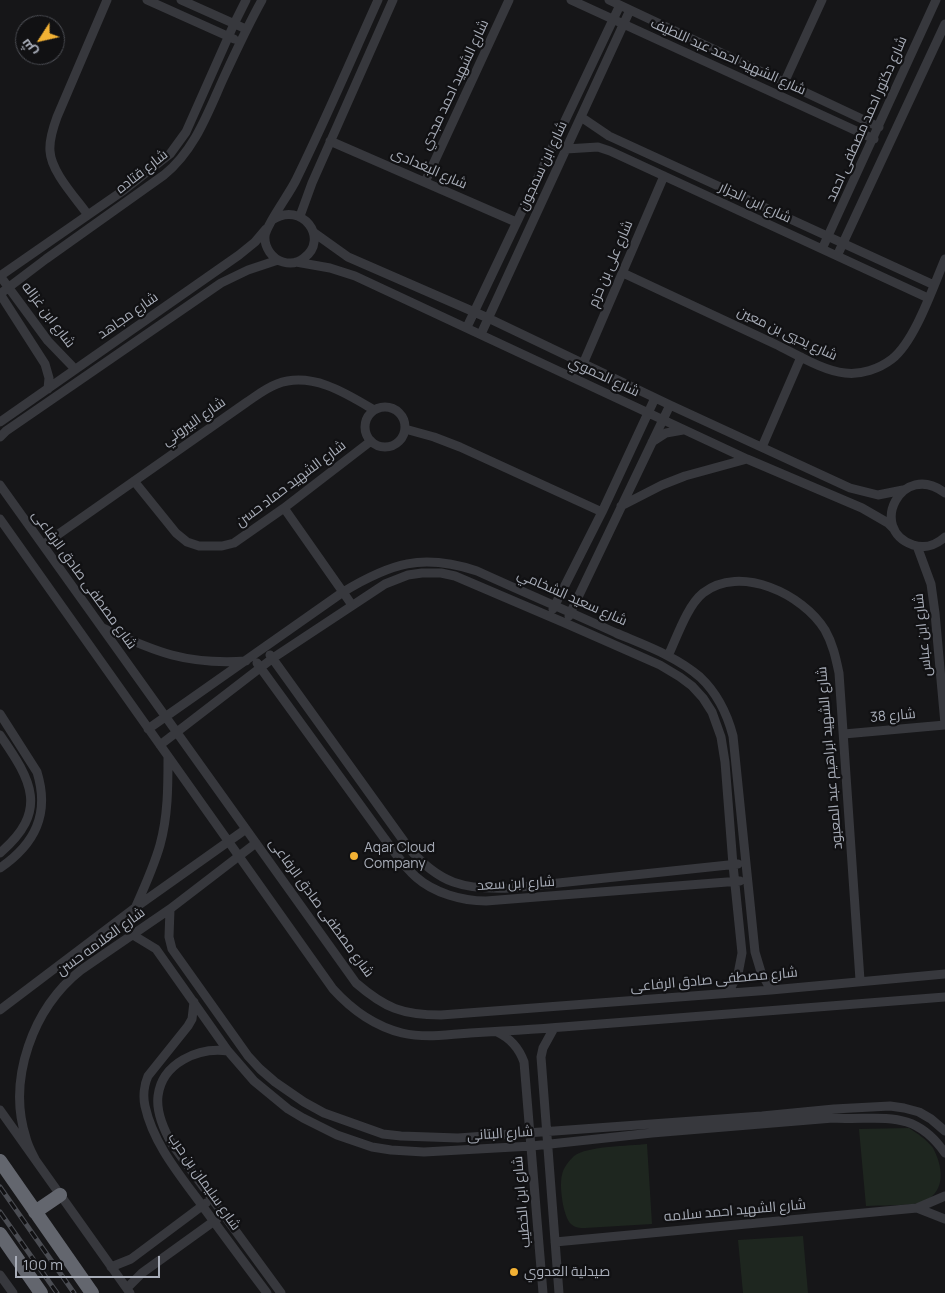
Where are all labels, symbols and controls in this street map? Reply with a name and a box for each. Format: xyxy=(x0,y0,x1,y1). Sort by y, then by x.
north arrow xyxy=(15,15,65,65)
street label: شارع الشهيد احمد عبد اللطيف xyxy=(648,15,808,99)
street label: شارع الشهيد احمد مجدي xyxy=(417,17,493,153)
street label: شارع دكتور احمد مصطفى احمد xyxy=(823,34,911,204)
text: ش xyxy=(15,36,41,61)
street label: شارع ابن سمجون xyxy=(515,119,571,213)
street label: شارع البغدادى xyxy=(389,145,469,193)
street label: شارع قتاده xyxy=(113,146,171,198)
street label: شارع ابن الجزار xyxy=(716,179,794,227)
street label: شارع على بن حزم xyxy=(585,218,637,310)
street label: شارع ابن غزاله xyxy=(18,279,78,351)
street label: شارع مجاهد xyxy=(94,289,162,343)
street label: شارع يحيي بن معين xyxy=(734,303,840,365)
street label: شارع الحموي xyxy=(566,353,642,401)
street label: شارع البيروني xyxy=(159,394,229,450)
street label: شارع الشهيد حماد حسن xyxy=(233,437,349,531)
street label: شارع مصطفى صادق الرفاعى xyxy=(28,507,140,653)
street label: شارع سعيد الشخامي xyxy=(515,566,629,630)
street label: شارع ابن عباس xyxy=(910,593,936,677)
street label: شارع الشهيد ابراهيم عبد المعبود xyxy=(814,666,846,850)
street label: شارع 38 xyxy=(869,706,917,726)
street label: شارع مصطفى صادق الرفاعى xyxy=(265,835,377,981)
place label: Aqar Cloud Company xyxy=(364,840,435,872)
marker: Aqar Cloud Company xyxy=(348,850,360,862)
street label: شارع ابن سعد xyxy=(477,874,555,894)
street label: شارع العلامه حسن xyxy=(54,904,148,980)
street label: شارع مصطفى صادق الرفاعى xyxy=(630,964,798,996)
street label: شارع البتانى xyxy=(466,1123,534,1145)
street label: شارع سليمان بن حرب xyxy=(164,1130,244,1234)
street label: شارع ابن الخطيب xyxy=(510,1155,534,1249)
street label: شارع الشهيد احمد سلامه xyxy=(663,1196,807,1226)
scale bar xyxy=(18,1246,162,1278)
text: 100 m xyxy=(23,1254,63,1275)
place label: صيدلية العدوي xyxy=(524,1264,610,1280)
marker: صيدلية العدوي xyxy=(508,1266,520,1278)

